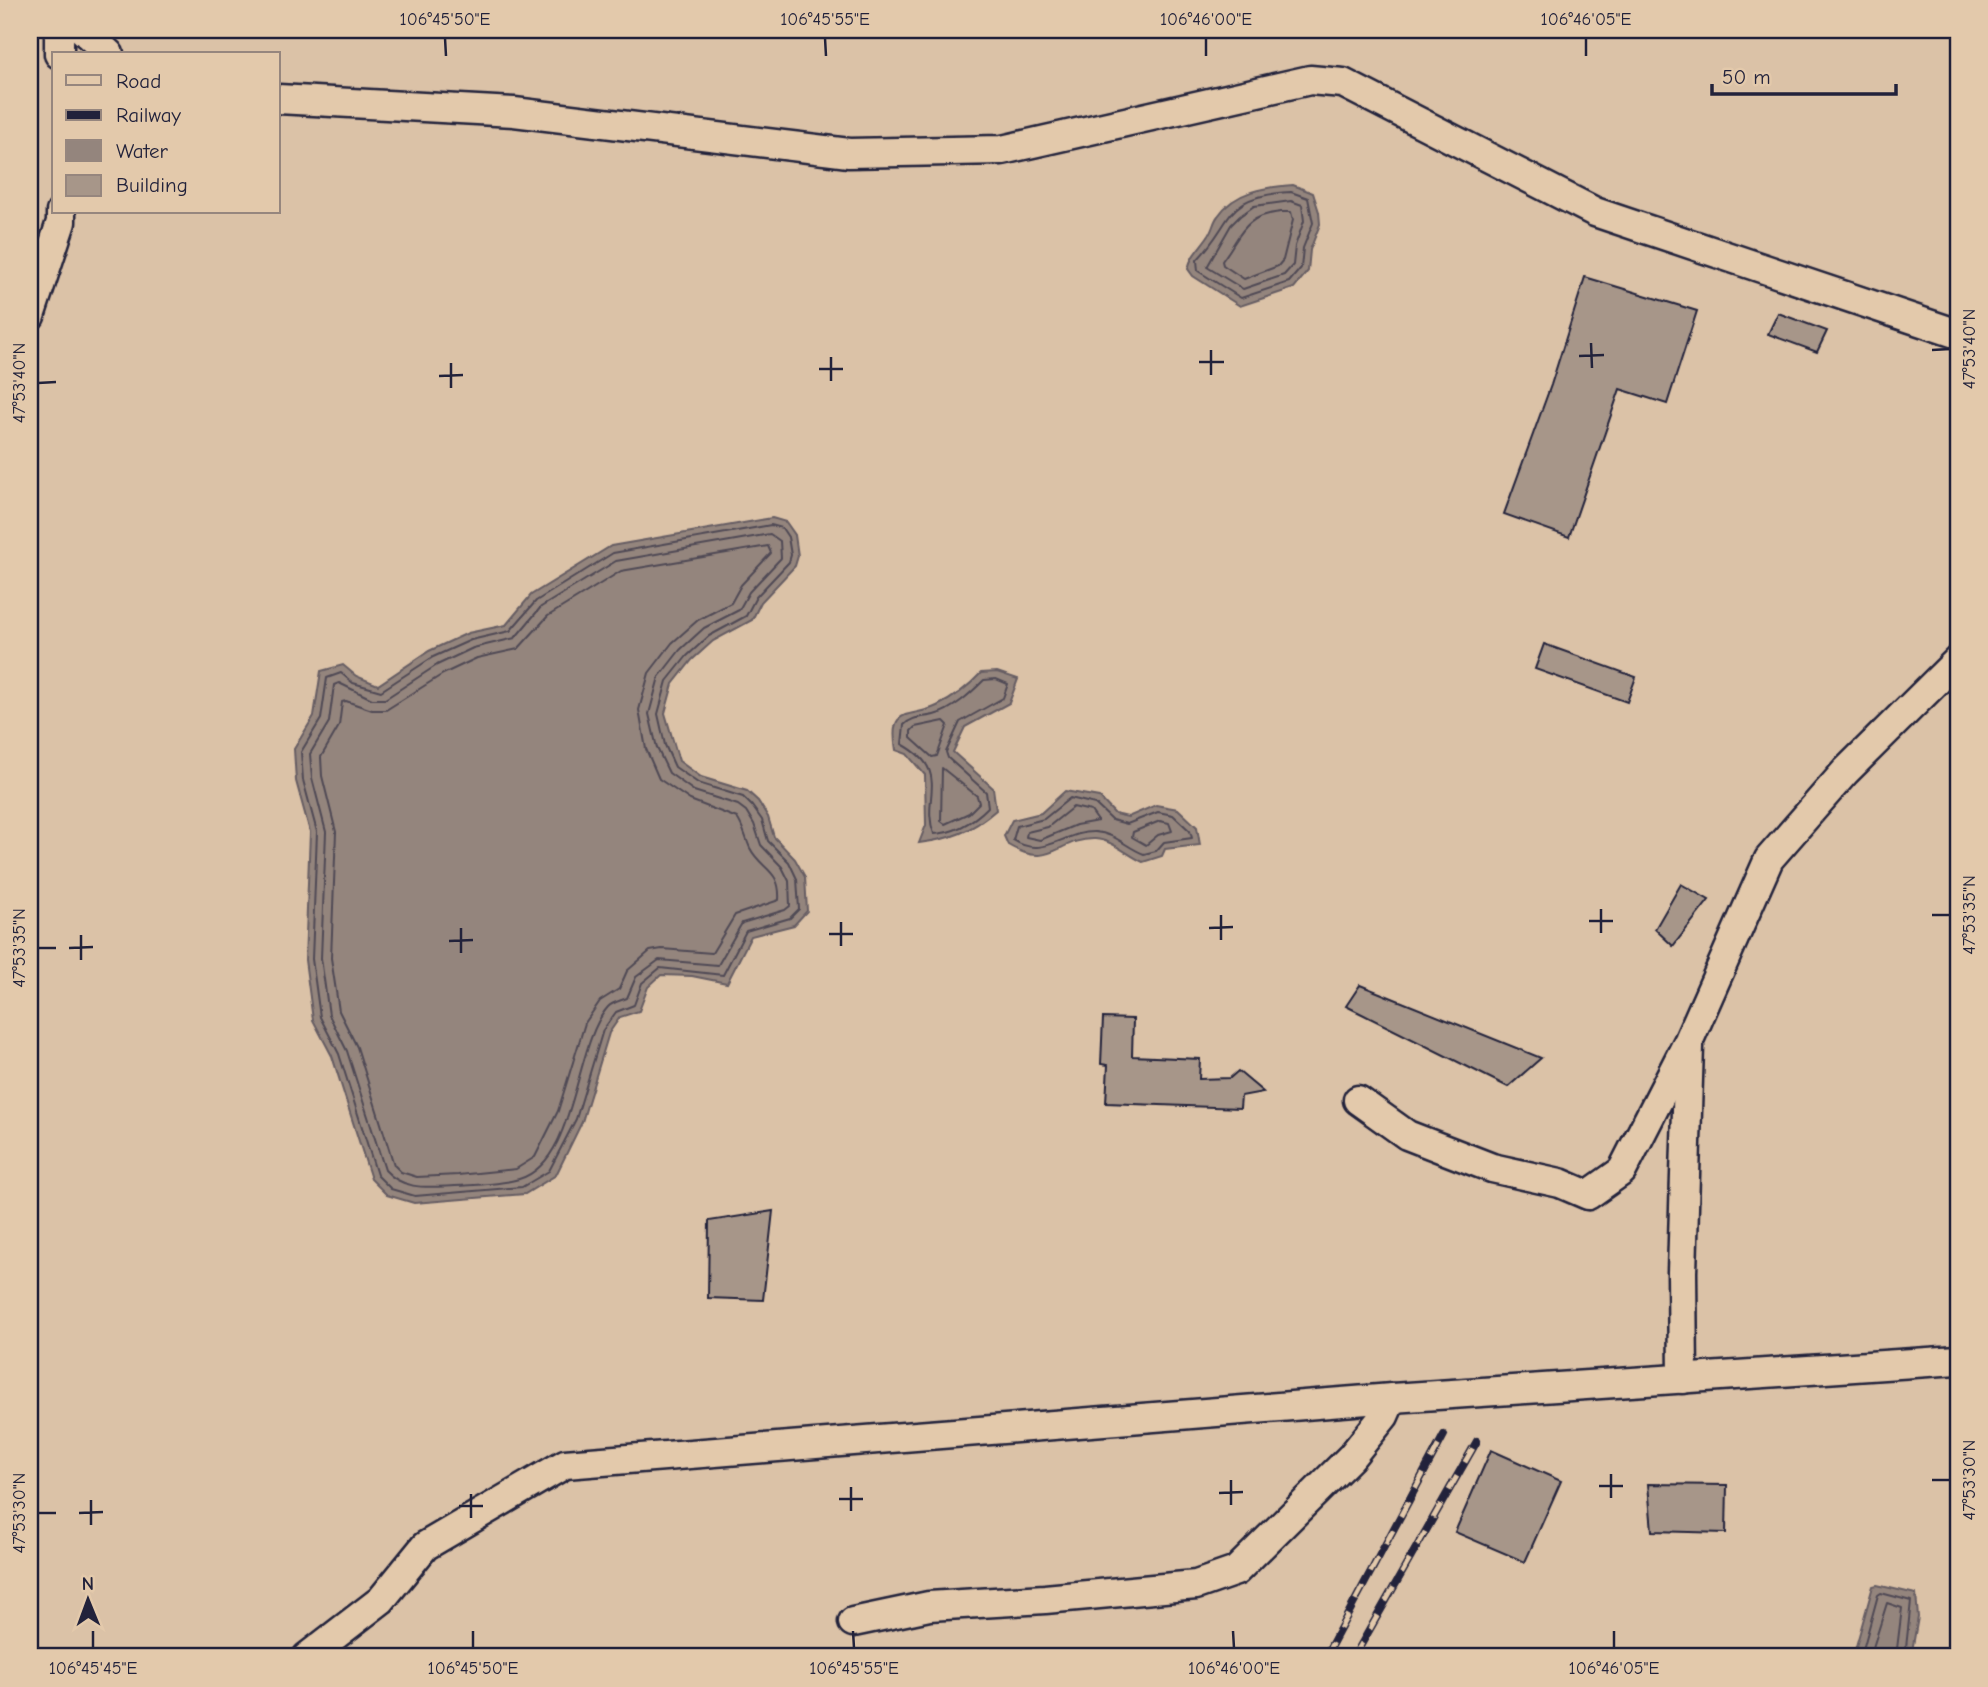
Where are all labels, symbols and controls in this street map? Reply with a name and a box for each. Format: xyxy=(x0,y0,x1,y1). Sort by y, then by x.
text: 106°45'50"E xyxy=(400,9,491,30)
text: 106°45'55"E xyxy=(780,9,870,30)
text: 106°46'00"E xyxy=(1160,9,1252,30)
text: 106°46'05"E xyxy=(1541,9,1632,30)
legend xyxy=(52,52,280,214)
scale bar xyxy=(1712,52,1895,96)
text: 50 m xyxy=(1722,65,1771,89)
text: Road xyxy=(116,69,161,93)
text: Railway xyxy=(116,103,181,127)
text: Water xyxy=(116,139,169,163)
text: Building xyxy=(116,173,188,197)
text: 47°53'40"N xyxy=(1959,309,1980,389)
text: 47°53'40"N xyxy=(9,343,30,423)
text: 47°53'35"N xyxy=(1959,875,1980,955)
text: 47°53'35"N xyxy=(9,908,30,988)
text: 47°53'30"N xyxy=(1959,1440,1980,1520)
text: 47°53'30"N xyxy=(9,1473,30,1553)
north arrow xyxy=(52,1564,122,1634)
text: N xyxy=(81,1573,94,1595)
text: 106°45'45"E xyxy=(49,1658,137,1679)
text: 106°45'50"E xyxy=(428,1658,519,1679)
text: 106°45'55"E xyxy=(809,1658,899,1679)
text: 106°46'00"E xyxy=(1188,1658,1280,1679)
text: 106°46'05"E xyxy=(1569,1658,1660,1679)

